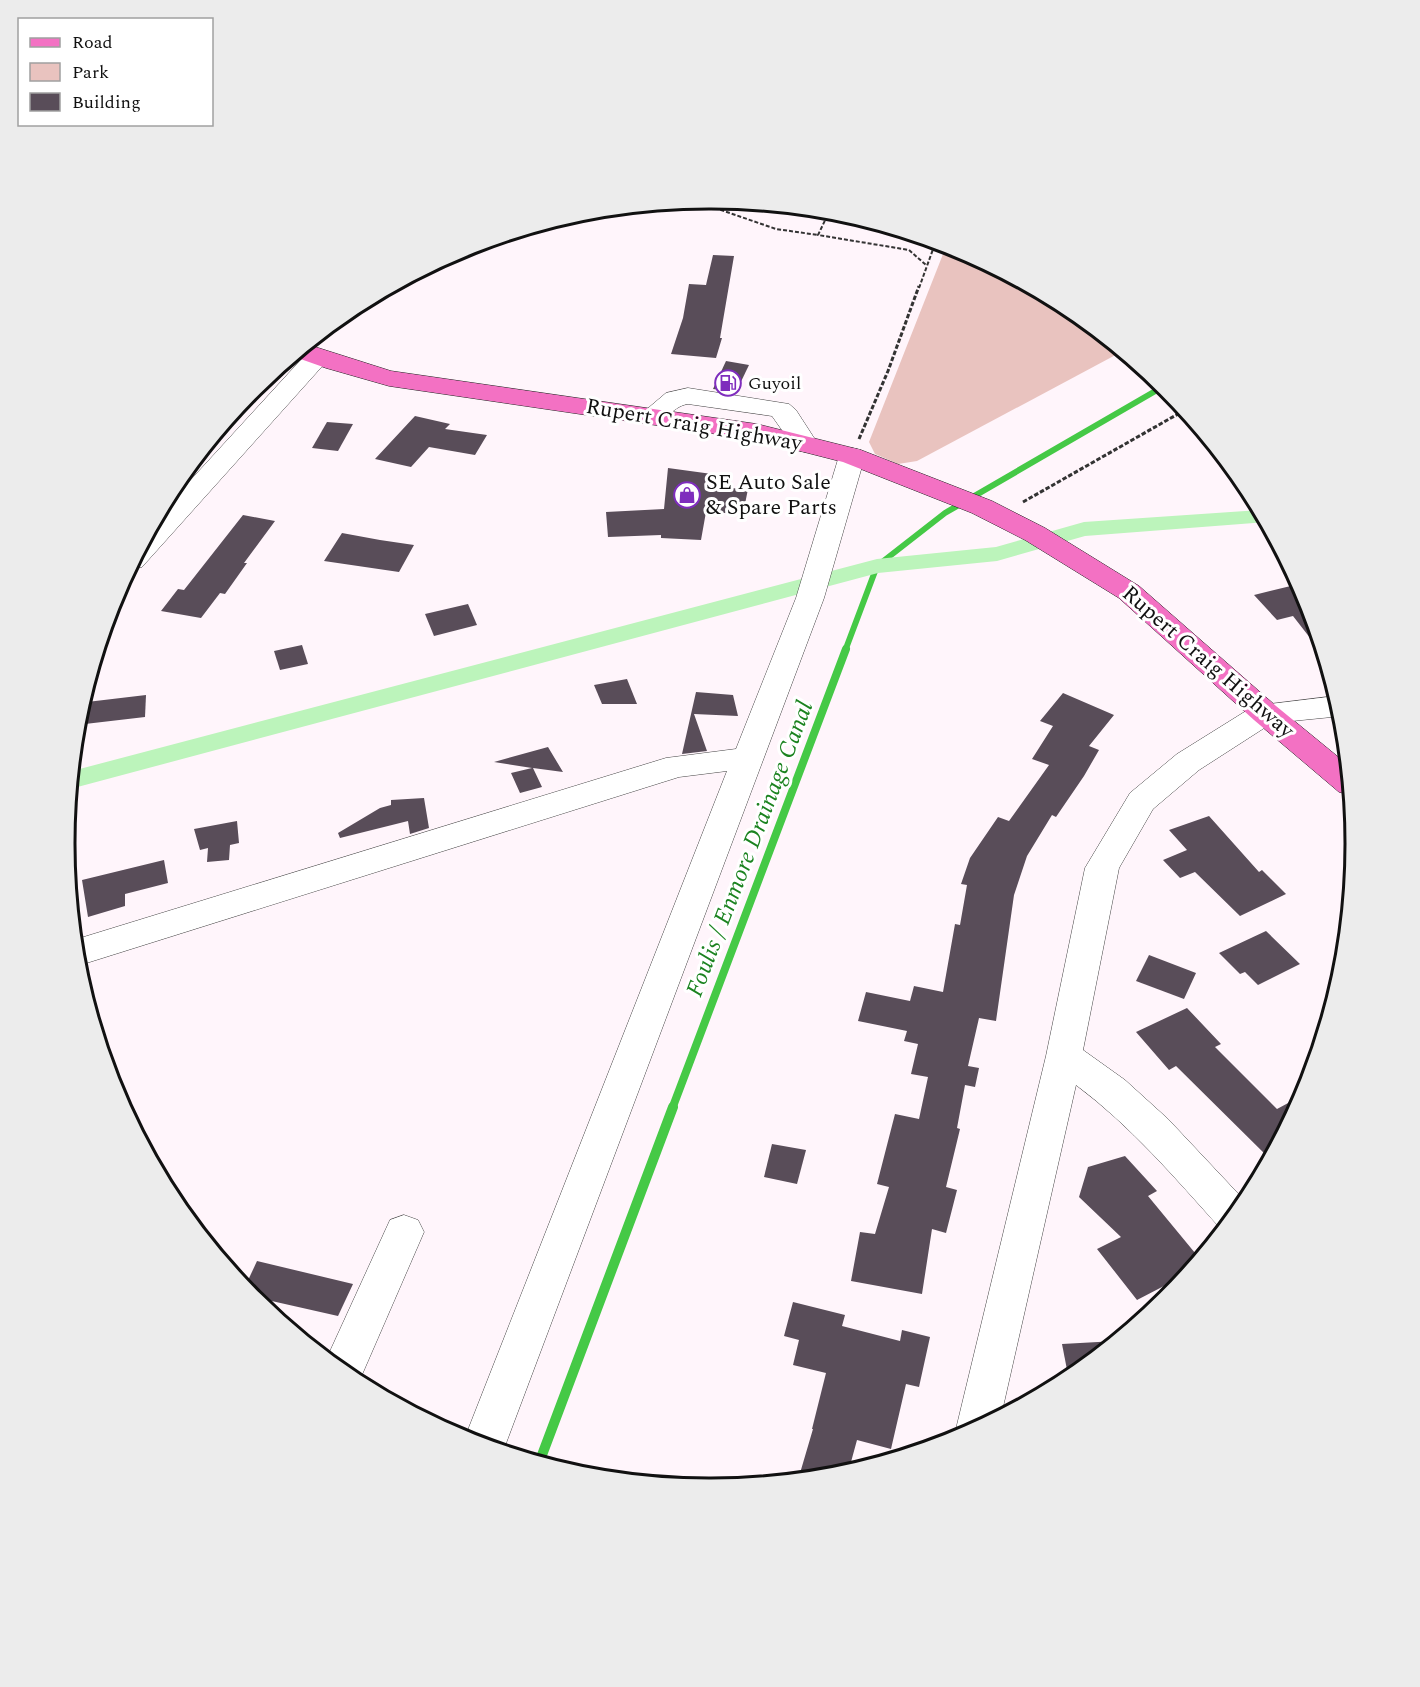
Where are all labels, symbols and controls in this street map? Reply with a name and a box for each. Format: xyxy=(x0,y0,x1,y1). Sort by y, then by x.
legend xyxy=(18,18,213,126)
text: Road xyxy=(72,29,113,56)
text: Park xyxy=(72,59,109,86)
text: Building xyxy=(72,89,141,116)
fuel station icon: Guyoil xyxy=(713,368,743,398)
place label: Guyoil xyxy=(748,370,801,397)
street label: Rupert Craig Highway xyxy=(583,390,806,461)
place label: SE Auto Sale & Spare Parts xyxy=(706,466,837,524)
shop icon: SE Auto Sale & Spare Parts xyxy=(672,480,702,510)
street label: Rupert Craig Highway xyxy=(1115,578,1303,747)
water label: Foulis / Enmore Drainage Canal xyxy=(677,696,823,1002)

